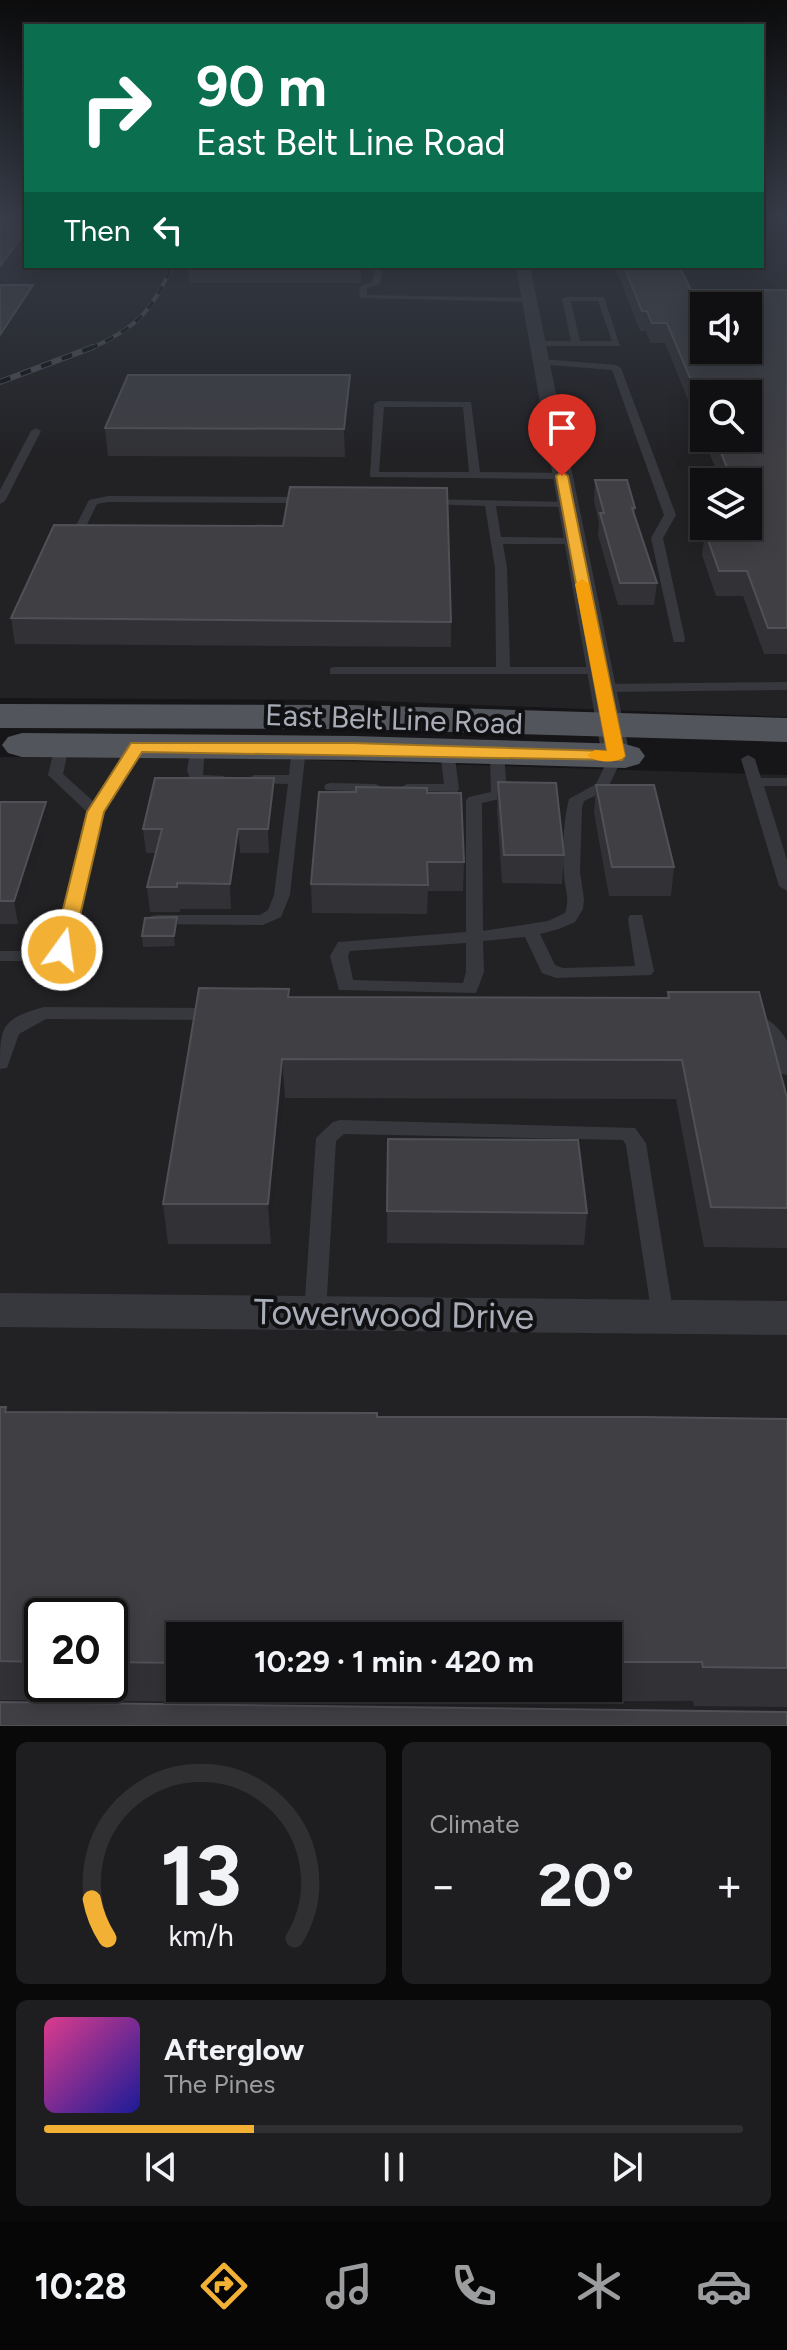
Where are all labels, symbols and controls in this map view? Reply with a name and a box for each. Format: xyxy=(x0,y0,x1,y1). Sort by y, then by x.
text: 90 m xyxy=(196,53,327,120)
icon: right xyxy=(64,56,168,160)
text: East Belt Line Road xyxy=(196,121,506,164)
icon: left xyxy=(146,208,190,252)
text: Then xyxy=(64,212,130,249)
map controls xyxy=(690,292,762,540)
button: sound xyxy=(690,292,762,364)
button: search xyxy=(690,380,762,452)
pin xyxy=(528,394,596,476)
icon: arrive xyxy=(540,406,584,450)
button: layers xyxy=(690,468,762,540)
street label: East Belt Line Road xyxy=(264,696,524,742)
position arrow xyxy=(20,908,104,992)
street label: Towerwood Drive xyxy=(253,1290,535,1338)
speed limit sign: 20 xyxy=(24,1598,128,1702)
text: 10:29 · 1 min · 420 m xyxy=(254,1643,534,1680)
text: Climate xyxy=(430,1808,519,1840)
text: 13 xyxy=(160,1826,241,1926)
text: 20° xyxy=(538,1849,634,1921)
text: − xyxy=(430,1859,457,1912)
text: + xyxy=(716,1859,743,1912)
text: km/h xyxy=(168,1919,233,1953)
text: Afterglow xyxy=(164,2031,304,2068)
text: The Pines xyxy=(164,2068,275,2100)
icon: previous xyxy=(139,2145,183,2189)
icon: pause xyxy=(372,2145,416,2189)
icon: next xyxy=(605,2145,649,2189)
icon: directions xyxy=(196,2258,252,2314)
icon: music xyxy=(321,2258,377,2314)
icon: phone xyxy=(446,2258,502,2314)
icon: climate xyxy=(571,2258,627,2314)
icon: car xyxy=(696,2258,752,2314)
text: 10:28 xyxy=(35,2265,127,2308)

